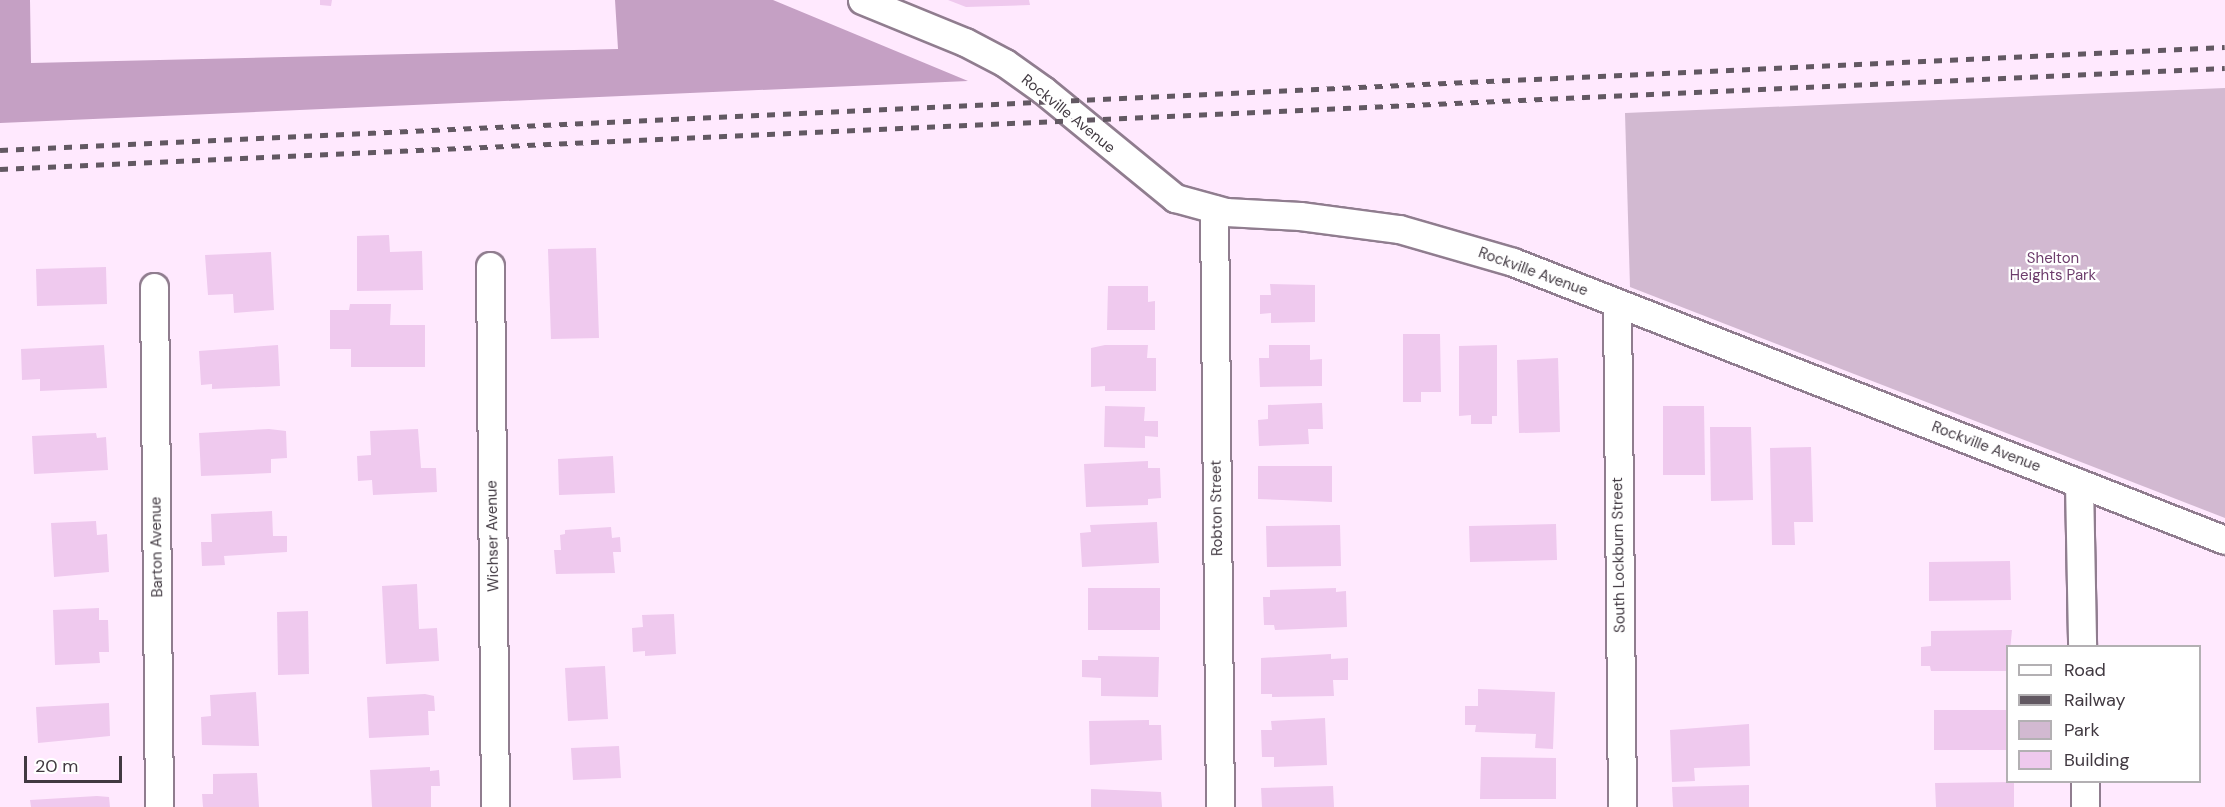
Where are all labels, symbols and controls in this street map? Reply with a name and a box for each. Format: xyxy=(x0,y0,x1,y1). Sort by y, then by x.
street label: Rockville Avenue xyxy=(1018,71,1118,157)
street label: Rockville Avenue xyxy=(1476,244,1590,300)
park label: Shelton Heights Park xyxy=(2010,249,2096,284)
street label: Rockville Avenue xyxy=(1929,418,2043,476)
street label: Robton Street xyxy=(1207,460,1227,556)
street label: South Lockburn Street xyxy=(1609,477,1629,633)
street label: Wichser Avenue xyxy=(483,480,503,592)
street label: Barton Avenue xyxy=(147,496,167,598)
legend xyxy=(2006,645,2201,783)
text: Road xyxy=(2064,658,2106,682)
text: Railway xyxy=(2064,688,2126,712)
text: Park xyxy=(2064,718,2100,742)
scale bar xyxy=(27,744,124,782)
text: Building xyxy=(2064,748,2129,772)
text: 20 m xyxy=(35,754,78,778)

